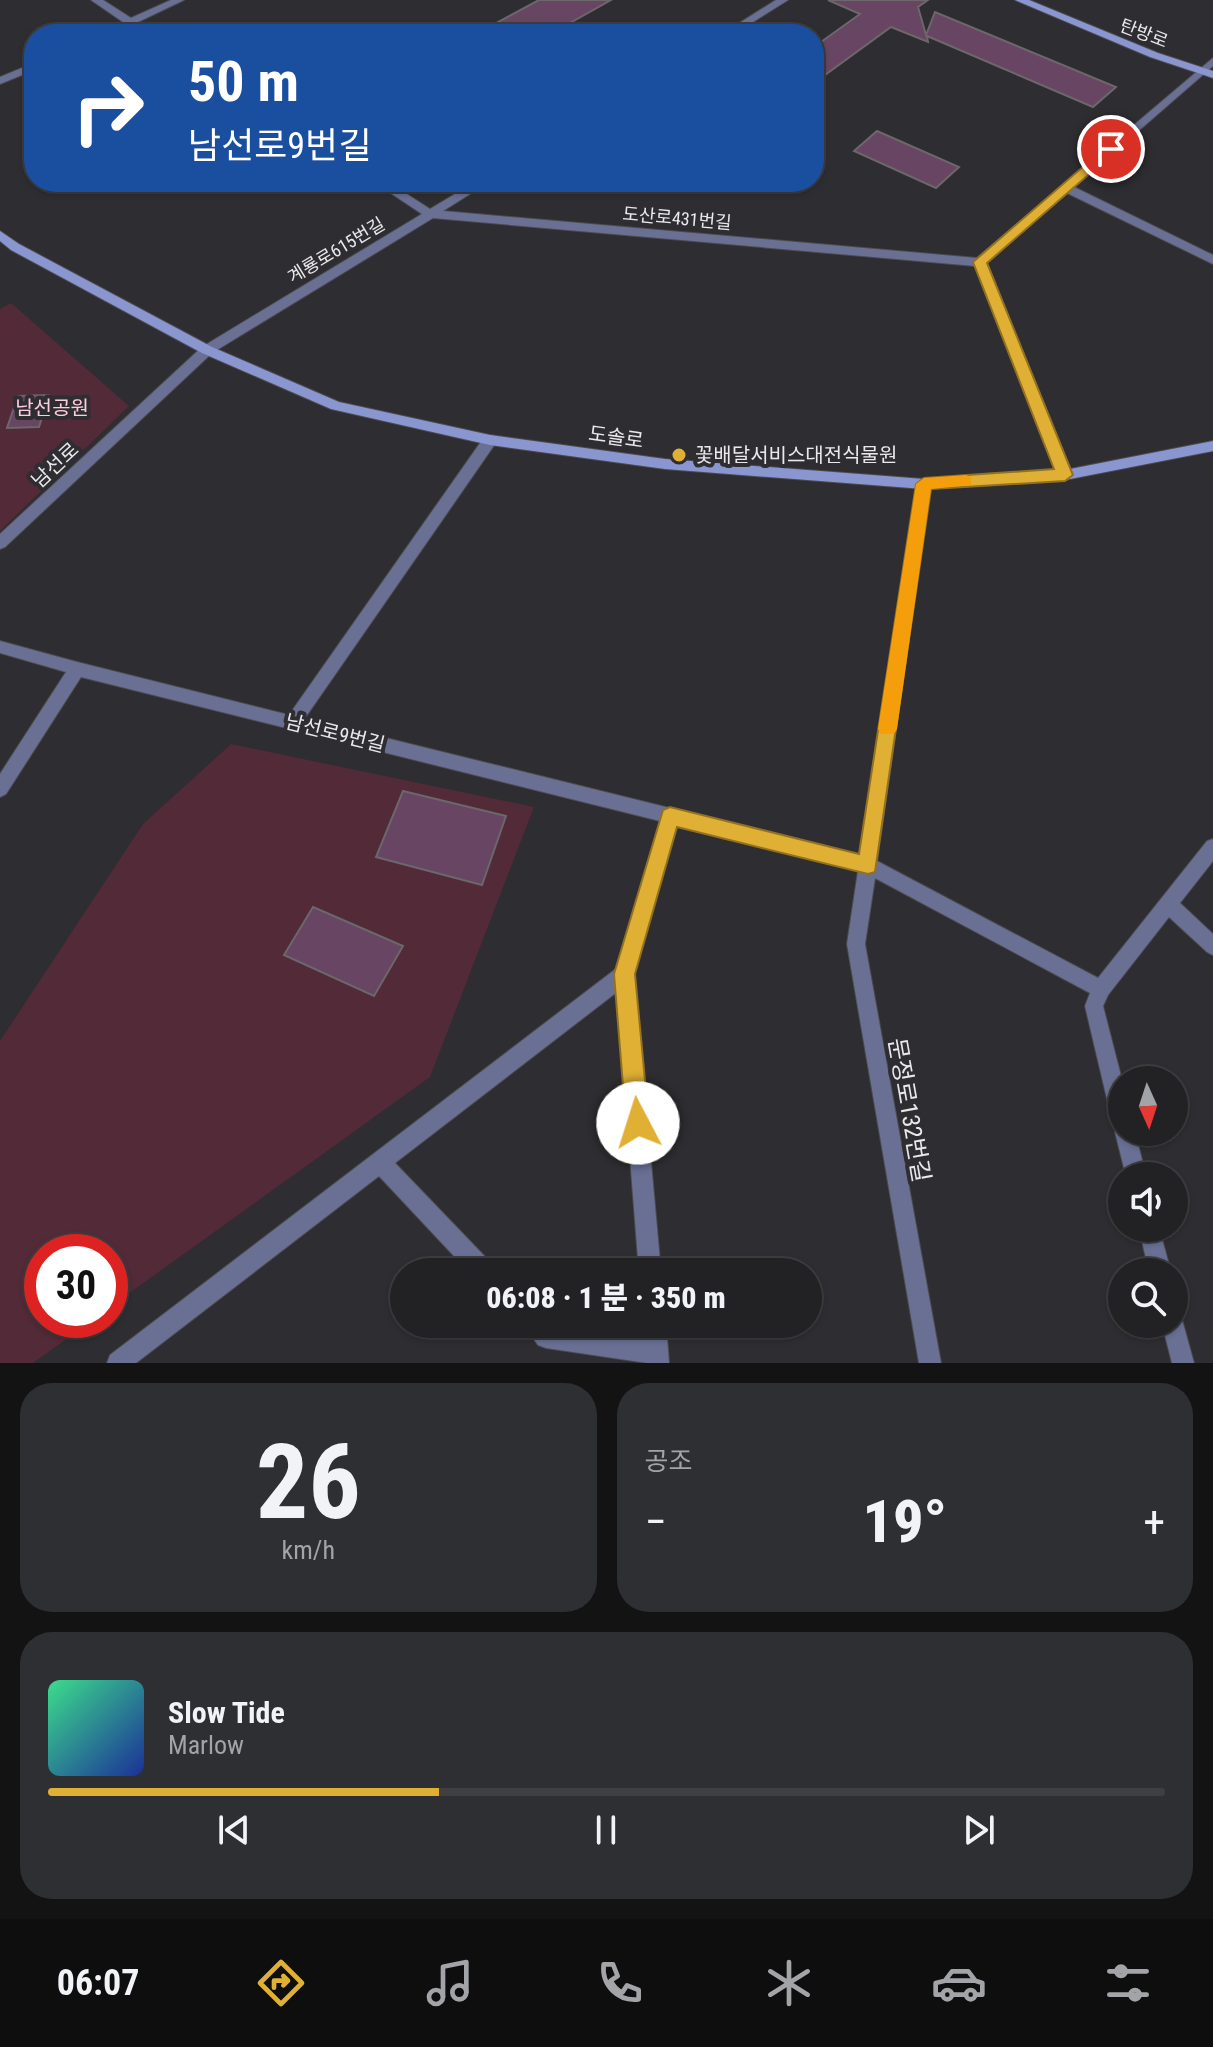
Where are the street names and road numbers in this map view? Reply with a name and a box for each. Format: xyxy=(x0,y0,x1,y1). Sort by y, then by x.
street label: 탄방로 xyxy=(1117,14,1171,52)
street label: 도산로431번길 xyxy=(622,203,732,233)
street label: 계룡로615번길 xyxy=(284,213,388,287)
street label: 도솔로 xyxy=(587,421,645,453)
street label: 남선로 xyxy=(27,437,83,493)
street label: 남선로9번길 xyxy=(283,709,387,757)
street label: 문정로132번길 xyxy=(883,1036,935,1184)

